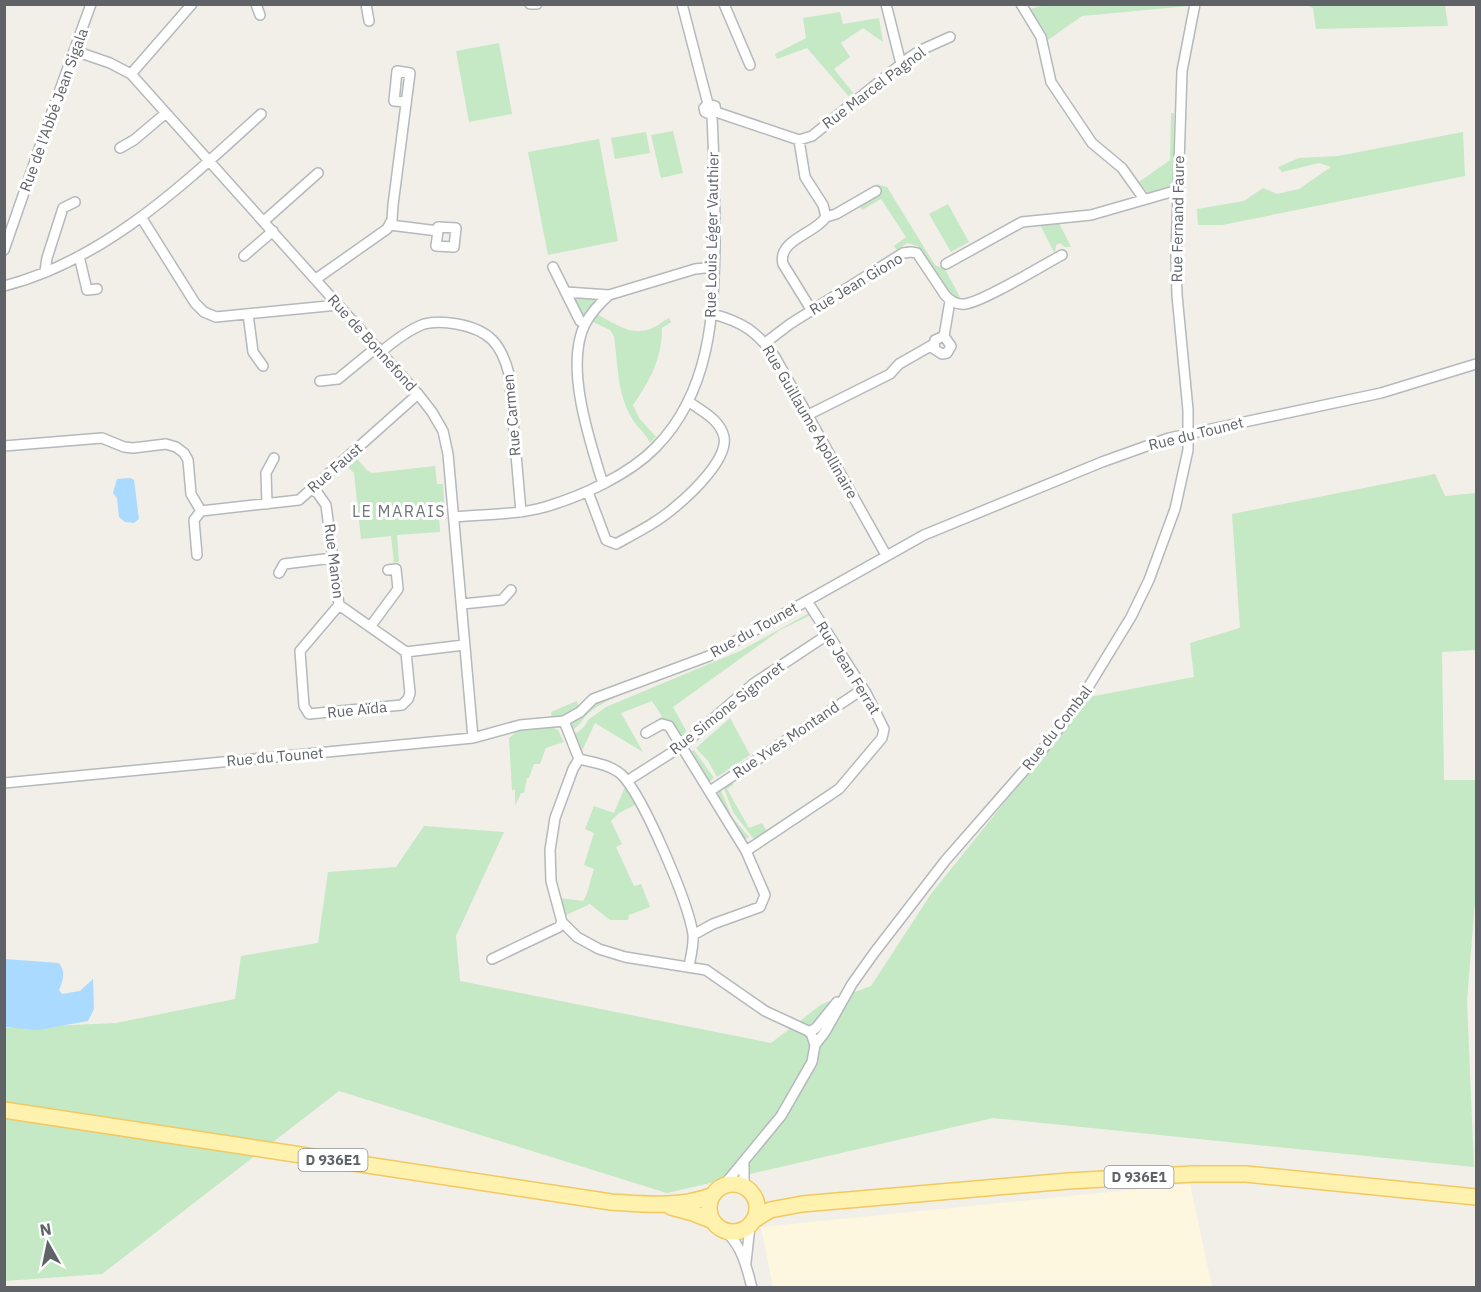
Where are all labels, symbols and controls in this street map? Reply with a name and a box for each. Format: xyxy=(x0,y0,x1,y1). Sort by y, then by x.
street label: Rue de l'Abbé Jean Sigala xyxy=(15,26,92,194)
street label: Rue Marcel Pagnol xyxy=(818,42,929,133)
street label: Rue Louis Léger Vauthier xyxy=(701,151,722,318)
street label: Rue Fernand Faure xyxy=(1167,155,1188,283)
street label: Rue Jean Giono xyxy=(806,248,906,319)
street label: Rue de Bonnefond xyxy=(324,290,421,395)
street label: Rue Guillaume Apollinaire xyxy=(759,341,862,502)
street label: Rue Carmen xyxy=(498,373,525,457)
street label: Rue du Tounet xyxy=(1146,413,1245,454)
street label: Rue Faust xyxy=(303,439,366,497)
district label: LE MARAIS xyxy=(352,501,446,521)
street label: Rue Manon xyxy=(320,522,349,600)
street label: Rue du Tounet xyxy=(707,598,801,661)
street label: Rue Jean Ferrat xyxy=(812,618,885,718)
street label: Rue Simone Signoret xyxy=(666,657,788,758)
street label: Rue du Combal xyxy=(1018,682,1096,774)
street label: Rue Aïda xyxy=(326,697,388,722)
street label: Rue Yves Montand xyxy=(729,697,843,782)
street label: Rue du Tounet xyxy=(226,743,324,770)
road number: D 936E1 xyxy=(298,1149,368,1171)
road number: D 936E1 xyxy=(1104,1166,1174,1188)
north arrow xyxy=(18,1214,78,1274)
text: N xyxy=(38,1218,53,1240)

